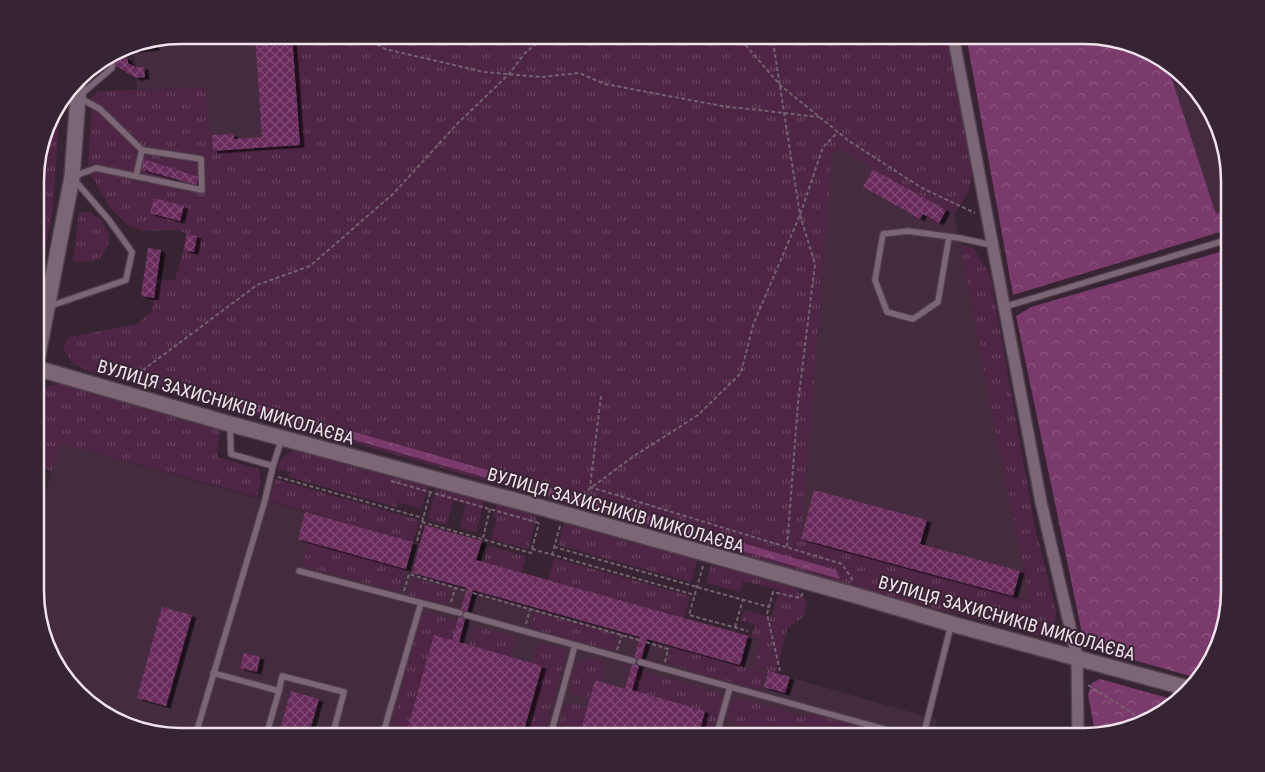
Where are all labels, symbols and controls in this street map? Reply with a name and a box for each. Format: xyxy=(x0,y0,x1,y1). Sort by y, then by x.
street label: ВУЛИЦЯ ЗАХИСНИКІВ МИКОЛАЄВА xyxy=(95,355,358,449)
street label: ВУЛИЦЯ ЗАХИСНИКІВ МИКОЛАЄВА xyxy=(485,463,748,557)
street label: ВУЛИЦЯ ЗАХИСНИКІВ МИКОЛАЄВА xyxy=(876,571,1139,665)

